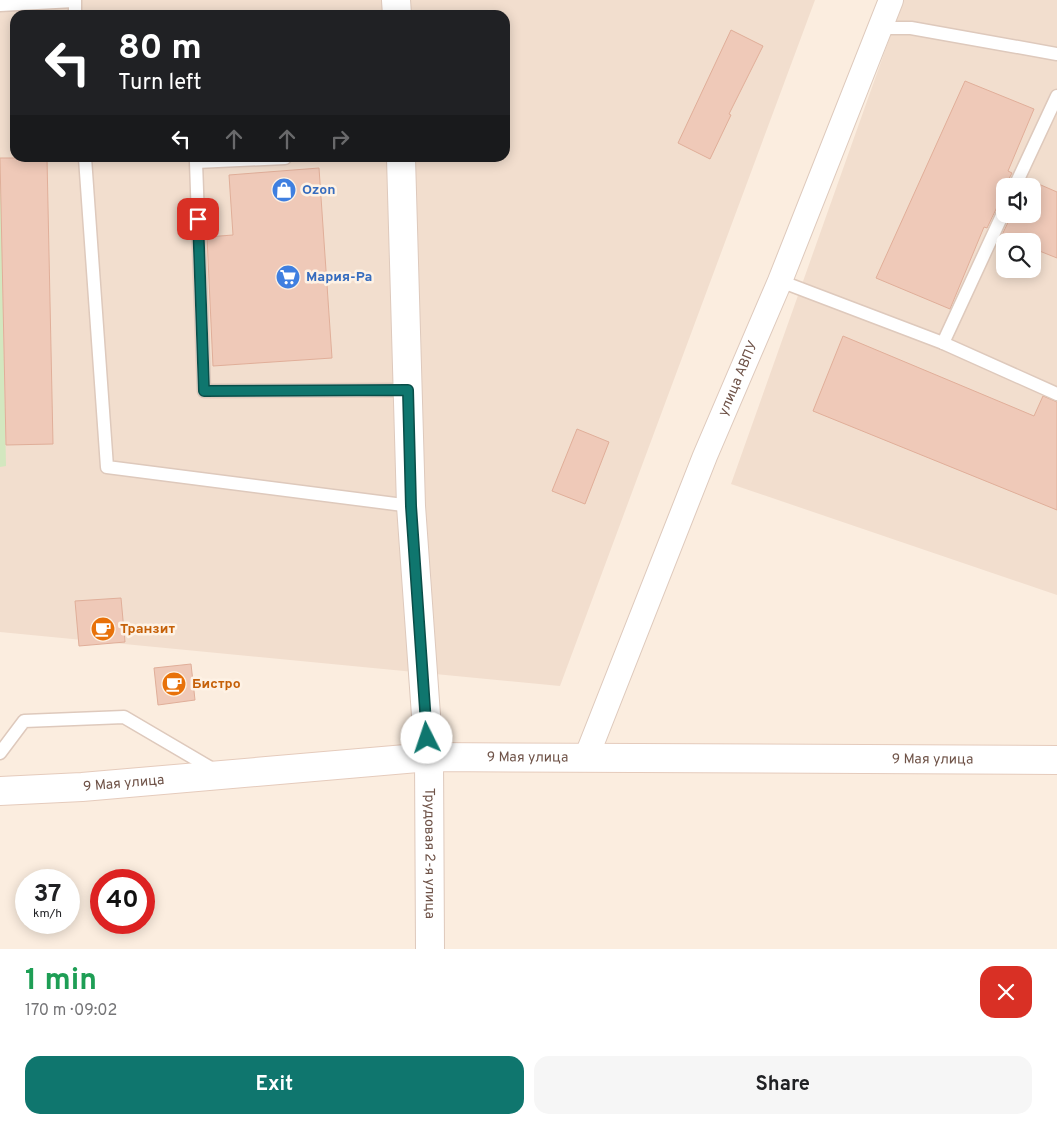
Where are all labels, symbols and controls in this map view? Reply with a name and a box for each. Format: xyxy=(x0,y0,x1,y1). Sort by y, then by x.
text: 80 m xyxy=(118,27,202,71)
icon: left xyxy=(35,30,100,95)
text: Turn left xyxy=(118,70,201,97)
icon: left xyxy=(167,125,195,153)
icon: ahead xyxy=(220,125,248,153)
icon: ahead xyxy=(273,125,301,153)
icon: right xyxy=(326,125,354,153)
shop icon: Ozon xyxy=(271,177,297,203)
map controls xyxy=(996,178,1041,278)
button: sound xyxy=(996,178,1041,223)
place label: Ozon xyxy=(302,182,335,199)
pin xyxy=(177,198,219,240)
icon: arrive xyxy=(184,205,212,233)
button: search xyxy=(996,233,1041,278)
supermarket icon: Мария-Ра xyxy=(275,264,301,290)
place label: Мария-Ра xyxy=(306,269,372,286)
street label: улица АВПУ xyxy=(715,338,762,419)
cafe icon: Транзит xyxy=(90,616,116,642)
place label: Транзит xyxy=(120,621,175,638)
cafe icon: Бистро xyxy=(161,671,187,697)
place label: Бистро xyxy=(192,676,241,693)
position arrow xyxy=(400,711,452,763)
street label: 9 Мая улица xyxy=(487,749,568,766)
street label: 9 Мая улица xyxy=(892,751,973,768)
street label: 9 Мая улица xyxy=(82,771,165,795)
street label: Трудовая 2-я улица xyxy=(421,788,438,919)
speed limit sign: 40 xyxy=(90,869,155,934)
text: 37 xyxy=(33,879,62,911)
text: km/h xyxy=(33,906,62,922)
text: 1 min xyxy=(25,963,97,1000)
button: close xyxy=(980,966,1032,1018)
text: 170 m · 09:02 xyxy=(25,1001,117,1021)
button: Exit xyxy=(25,1056,524,1114)
button: Share xyxy=(534,1056,1032,1114)

